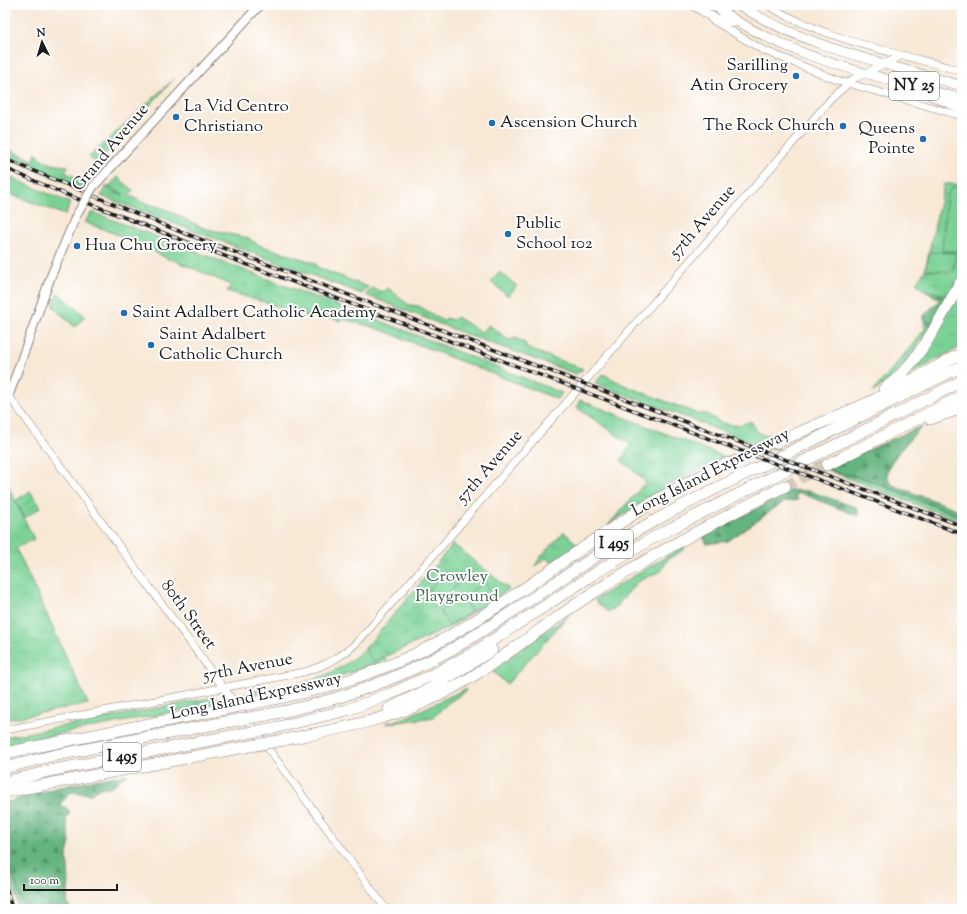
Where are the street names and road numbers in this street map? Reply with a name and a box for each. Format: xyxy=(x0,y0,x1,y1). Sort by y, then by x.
road number: NY 25 xyxy=(889,72,939,100)
street label: Grand Avenue xyxy=(67,99,155,197)
street label: 57th Avenue xyxy=(664,180,742,265)
street label: Long Island Expressway xyxy=(628,422,795,523)
street label: 57th Avenue xyxy=(451,425,529,510)
road number: I 495 xyxy=(595,530,633,558)
street label: 80th Street xyxy=(155,575,222,655)
street label: 57th Avenue xyxy=(200,648,295,689)
street label: Long Island Expressway xyxy=(168,667,344,727)
road number: I 495 xyxy=(103,743,141,771)

